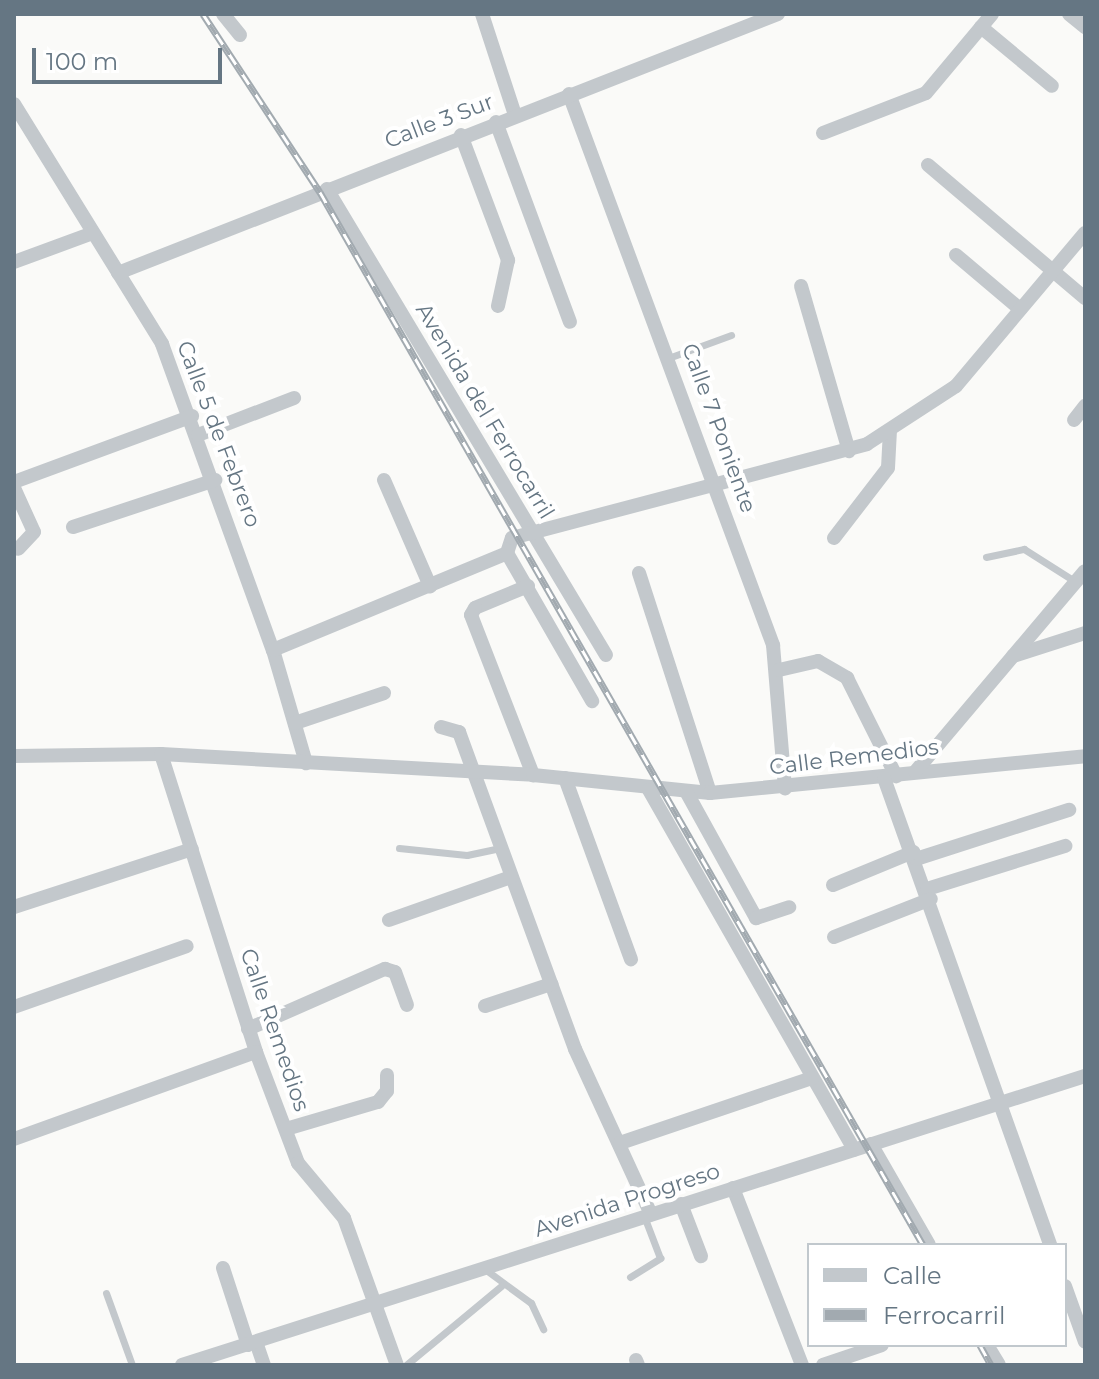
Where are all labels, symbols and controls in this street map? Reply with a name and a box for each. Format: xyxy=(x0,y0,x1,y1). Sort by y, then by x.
scale bar xyxy=(36,32,226,82)
text: 100 m xyxy=(46,47,118,76)
street label: Calle 3 Sur xyxy=(381,88,497,154)
street label: Avenida del Ferrocarril xyxy=(410,298,560,524)
street label: Calle 5 de Febrero xyxy=(171,337,267,531)
street label: Calle 7 Poniente xyxy=(676,340,762,516)
street label: Calle Remedios xyxy=(768,734,940,780)
street label: Calle Remedios xyxy=(235,945,315,1115)
street label: Avenida Progreso xyxy=(531,1158,723,1242)
legend xyxy=(807,1243,1067,1347)
text: Calle xyxy=(883,1261,941,1290)
text: Ferrocarril xyxy=(883,1301,1006,1330)

